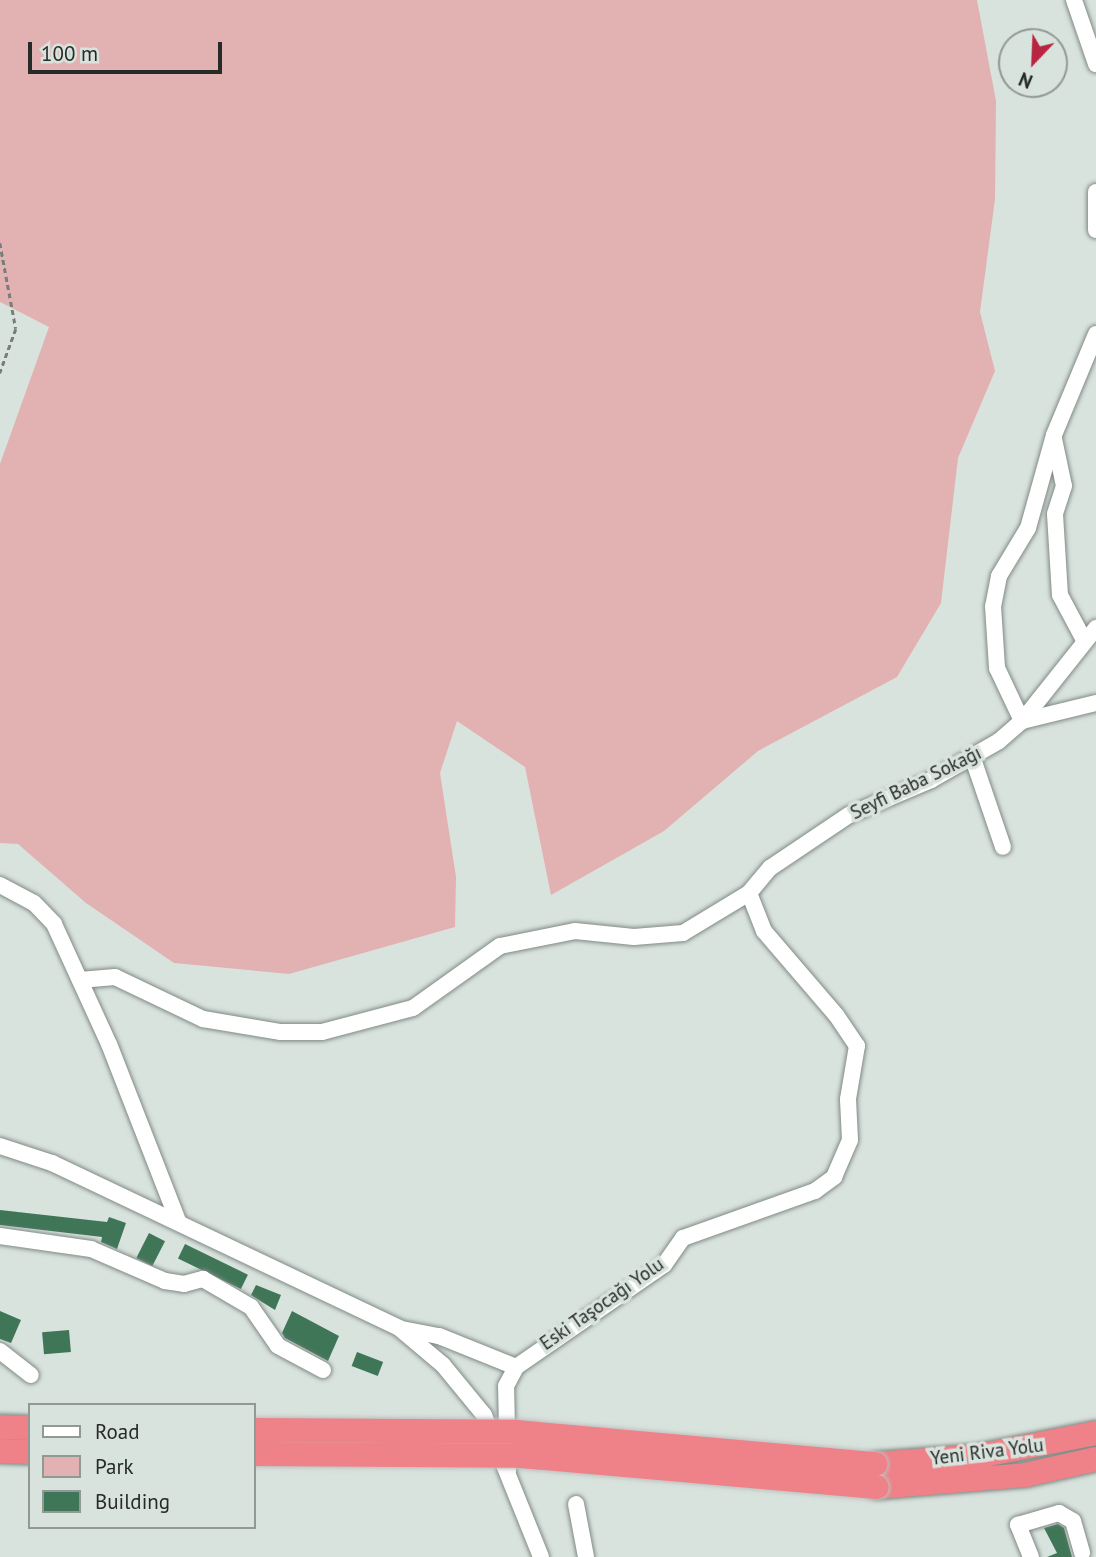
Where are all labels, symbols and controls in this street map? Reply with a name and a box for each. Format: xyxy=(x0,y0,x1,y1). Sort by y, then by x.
scale bar xyxy=(32,28,226,72)
north arrow xyxy=(998,28,1068,98)
text: 100 m xyxy=(41,40,98,67)
text: N xyxy=(1015,67,1036,94)
street label: Seyfi Baba Sokağı xyxy=(847,741,985,825)
street label: Eski Taşocağı Yolu xyxy=(535,1253,669,1355)
legend xyxy=(28,1403,256,1529)
text: Road xyxy=(95,1418,139,1445)
street label: Yeni Riva Yolu xyxy=(929,1434,1045,1470)
text: Park xyxy=(95,1453,134,1480)
text: Building xyxy=(95,1488,170,1515)

